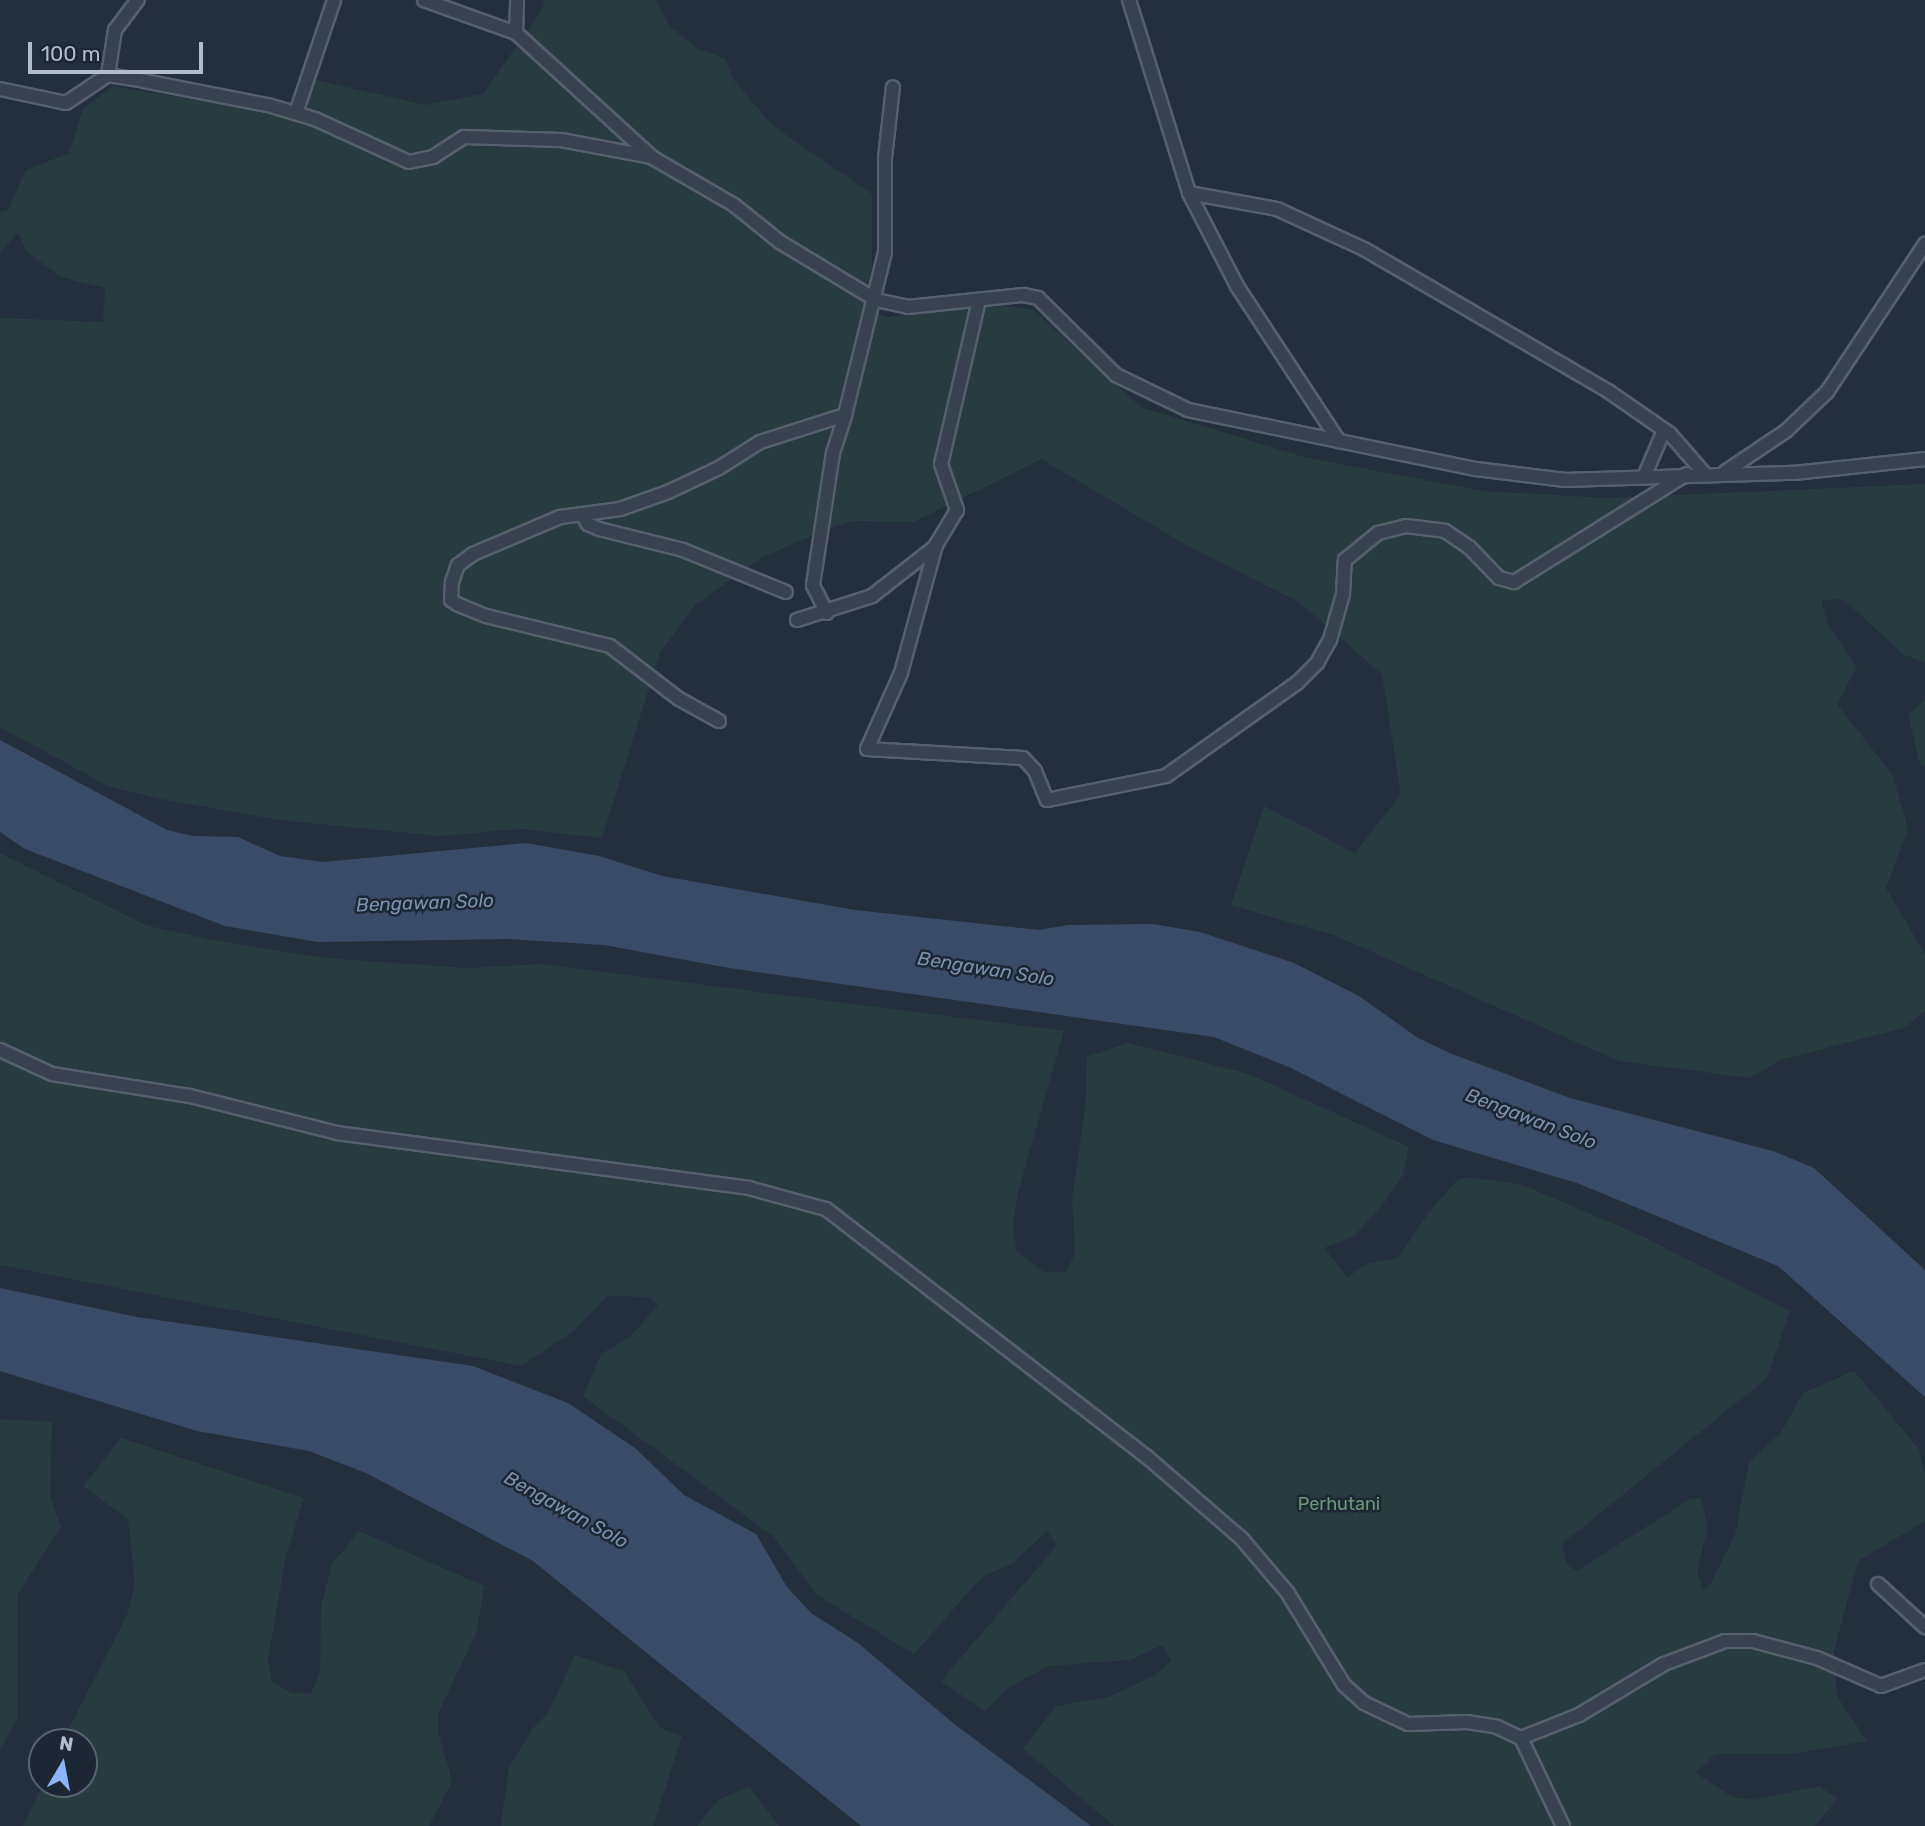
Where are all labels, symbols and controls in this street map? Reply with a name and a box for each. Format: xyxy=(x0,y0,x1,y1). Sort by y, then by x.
scale bar xyxy=(32,28,206,72)
text: 100 m xyxy=(41,41,100,66)
water label: Bengawan Solo xyxy=(356,889,494,917)
water label: Bengawan Solo xyxy=(916,947,1056,991)
water label: Bengawan Solo xyxy=(1462,1084,1600,1154)
water label: Bengawan Solo xyxy=(500,1467,632,1553)
park label: Perhutani xyxy=(1298,1493,1380,1515)
north arrow xyxy=(28,1728,98,1798)
text: N xyxy=(58,1731,75,1756)

